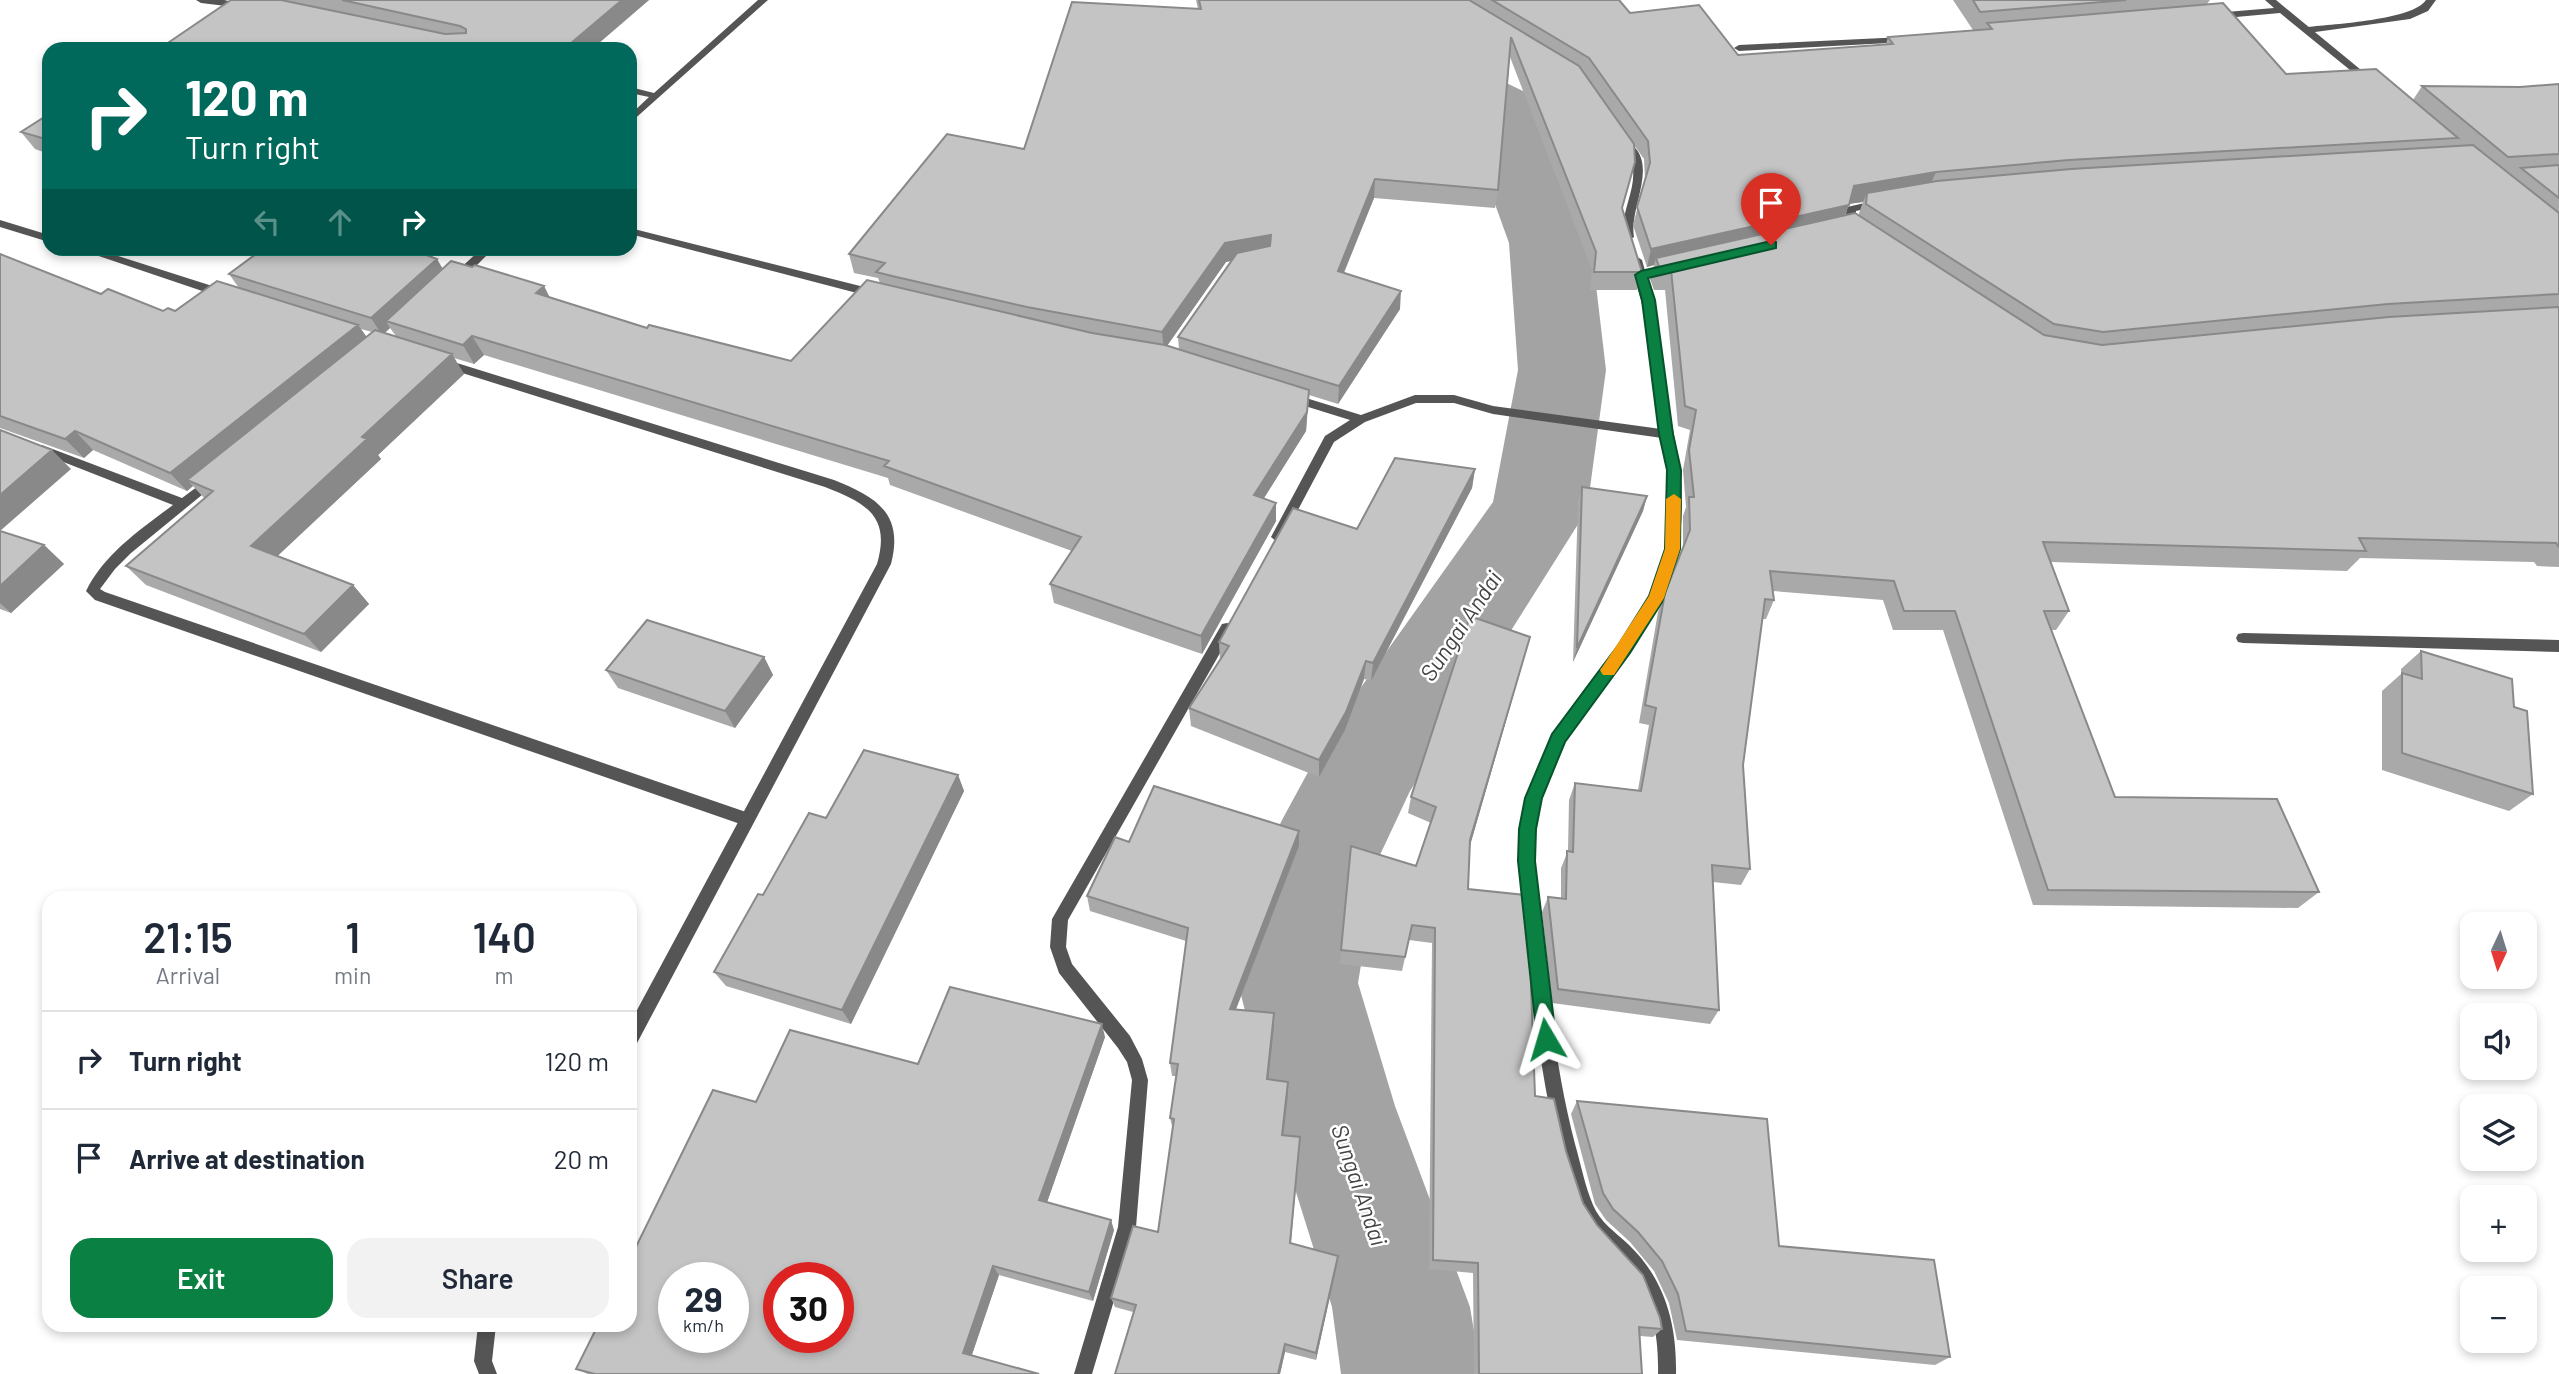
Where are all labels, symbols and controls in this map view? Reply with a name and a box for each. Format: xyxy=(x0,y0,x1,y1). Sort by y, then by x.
text: 120 m xyxy=(185,67,308,126)
icon: right xyxy=(70,70,161,161)
text: Turn right xyxy=(185,127,320,165)
pin xyxy=(1741,173,1801,245)
icon: arrive xyxy=(1752,184,1790,222)
icon: left xyxy=(248,203,286,241)
icon: ahead xyxy=(321,203,359,241)
icon: right xyxy=(394,203,432,241)
water label: Sungai Andai xyxy=(1413,565,1507,686)
text: 21:15 xyxy=(143,911,233,961)
text: 1 xyxy=(345,911,360,961)
text: 140 xyxy=(473,911,536,961)
north arrow xyxy=(2460,912,2538,989)
map controls xyxy=(2460,912,2537,1353)
text: Arrival xyxy=(156,961,220,989)
text: min xyxy=(334,961,371,989)
text: m xyxy=(495,961,514,989)
position arrow xyxy=(1509,1002,1583,1076)
button: sound xyxy=(2460,1003,2537,1080)
icon: right xyxy=(70,1041,108,1079)
text: Turn right xyxy=(129,1045,242,1076)
text: 120 m xyxy=(545,1045,609,1076)
button: layers xyxy=(2460,1094,2537,1171)
water label: Sungai Andai xyxy=(1326,1120,1394,1249)
icon: arrive xyxy=(70,1139,108,1177)
text: Arrive at destination xyxy=(129,1143,365,1174)
text: 20 m xyxy=(554,1143,609,1174)
button: + xyxy=(2460,1185,2537,1262)
button: Exit xyxy=(70,1238,333,1318)
button: Share xyxy=(347,1238,609,1318)
speed limit sign: 30 xyxy=(763,1262,854,1353)
button: − xyxy=(2460,1276,2537,1353)
text: 29 xyxy=(684,1277,723,1319)
text: km/h xyxy=(683,1314,724,1336)

